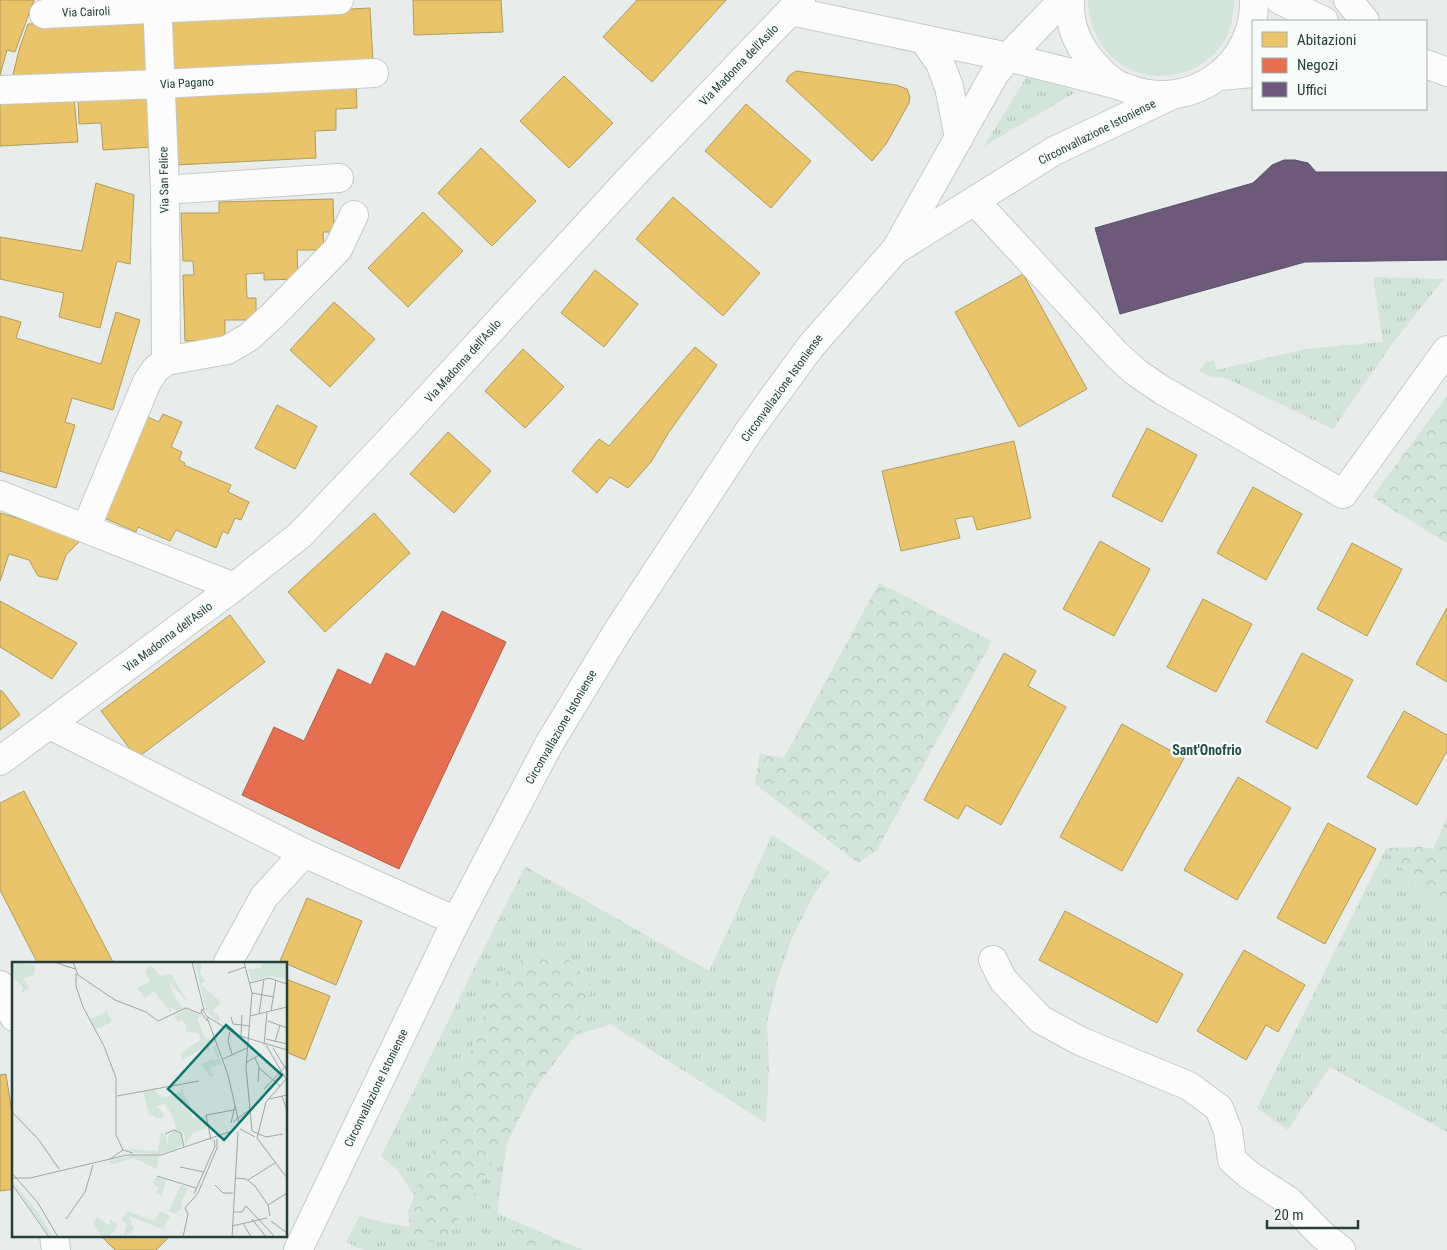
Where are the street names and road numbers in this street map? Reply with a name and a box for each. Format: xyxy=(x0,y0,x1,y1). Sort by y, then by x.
street label: Via Cairoli xyxy=(62,4,110,20)
street label: Via Madonna dell'Asilo xyxy=(697,22,781,108)
street label: Via Pagano xyxy=(160,75,214,91)
street label: Circonvallazione Istoniense xyxy=(1036,96,1158,168)
street label: Via San Felice xyxy=(156,146,172,213)
street label: Via Madonna dell'Asilo xyxy=(422,316,504,406)
street label: Circonvallazione Istoniense xyxy=(738,331,826,445)
street label: Via Madonna dell'Asilo xyxy=(121,599,215,675)
street label: Circonvallazione Istoniense xyxy=(522,667,600,787)
street label: Circonvallazione Istoniense xyxy=(341,1026,411,1149)

